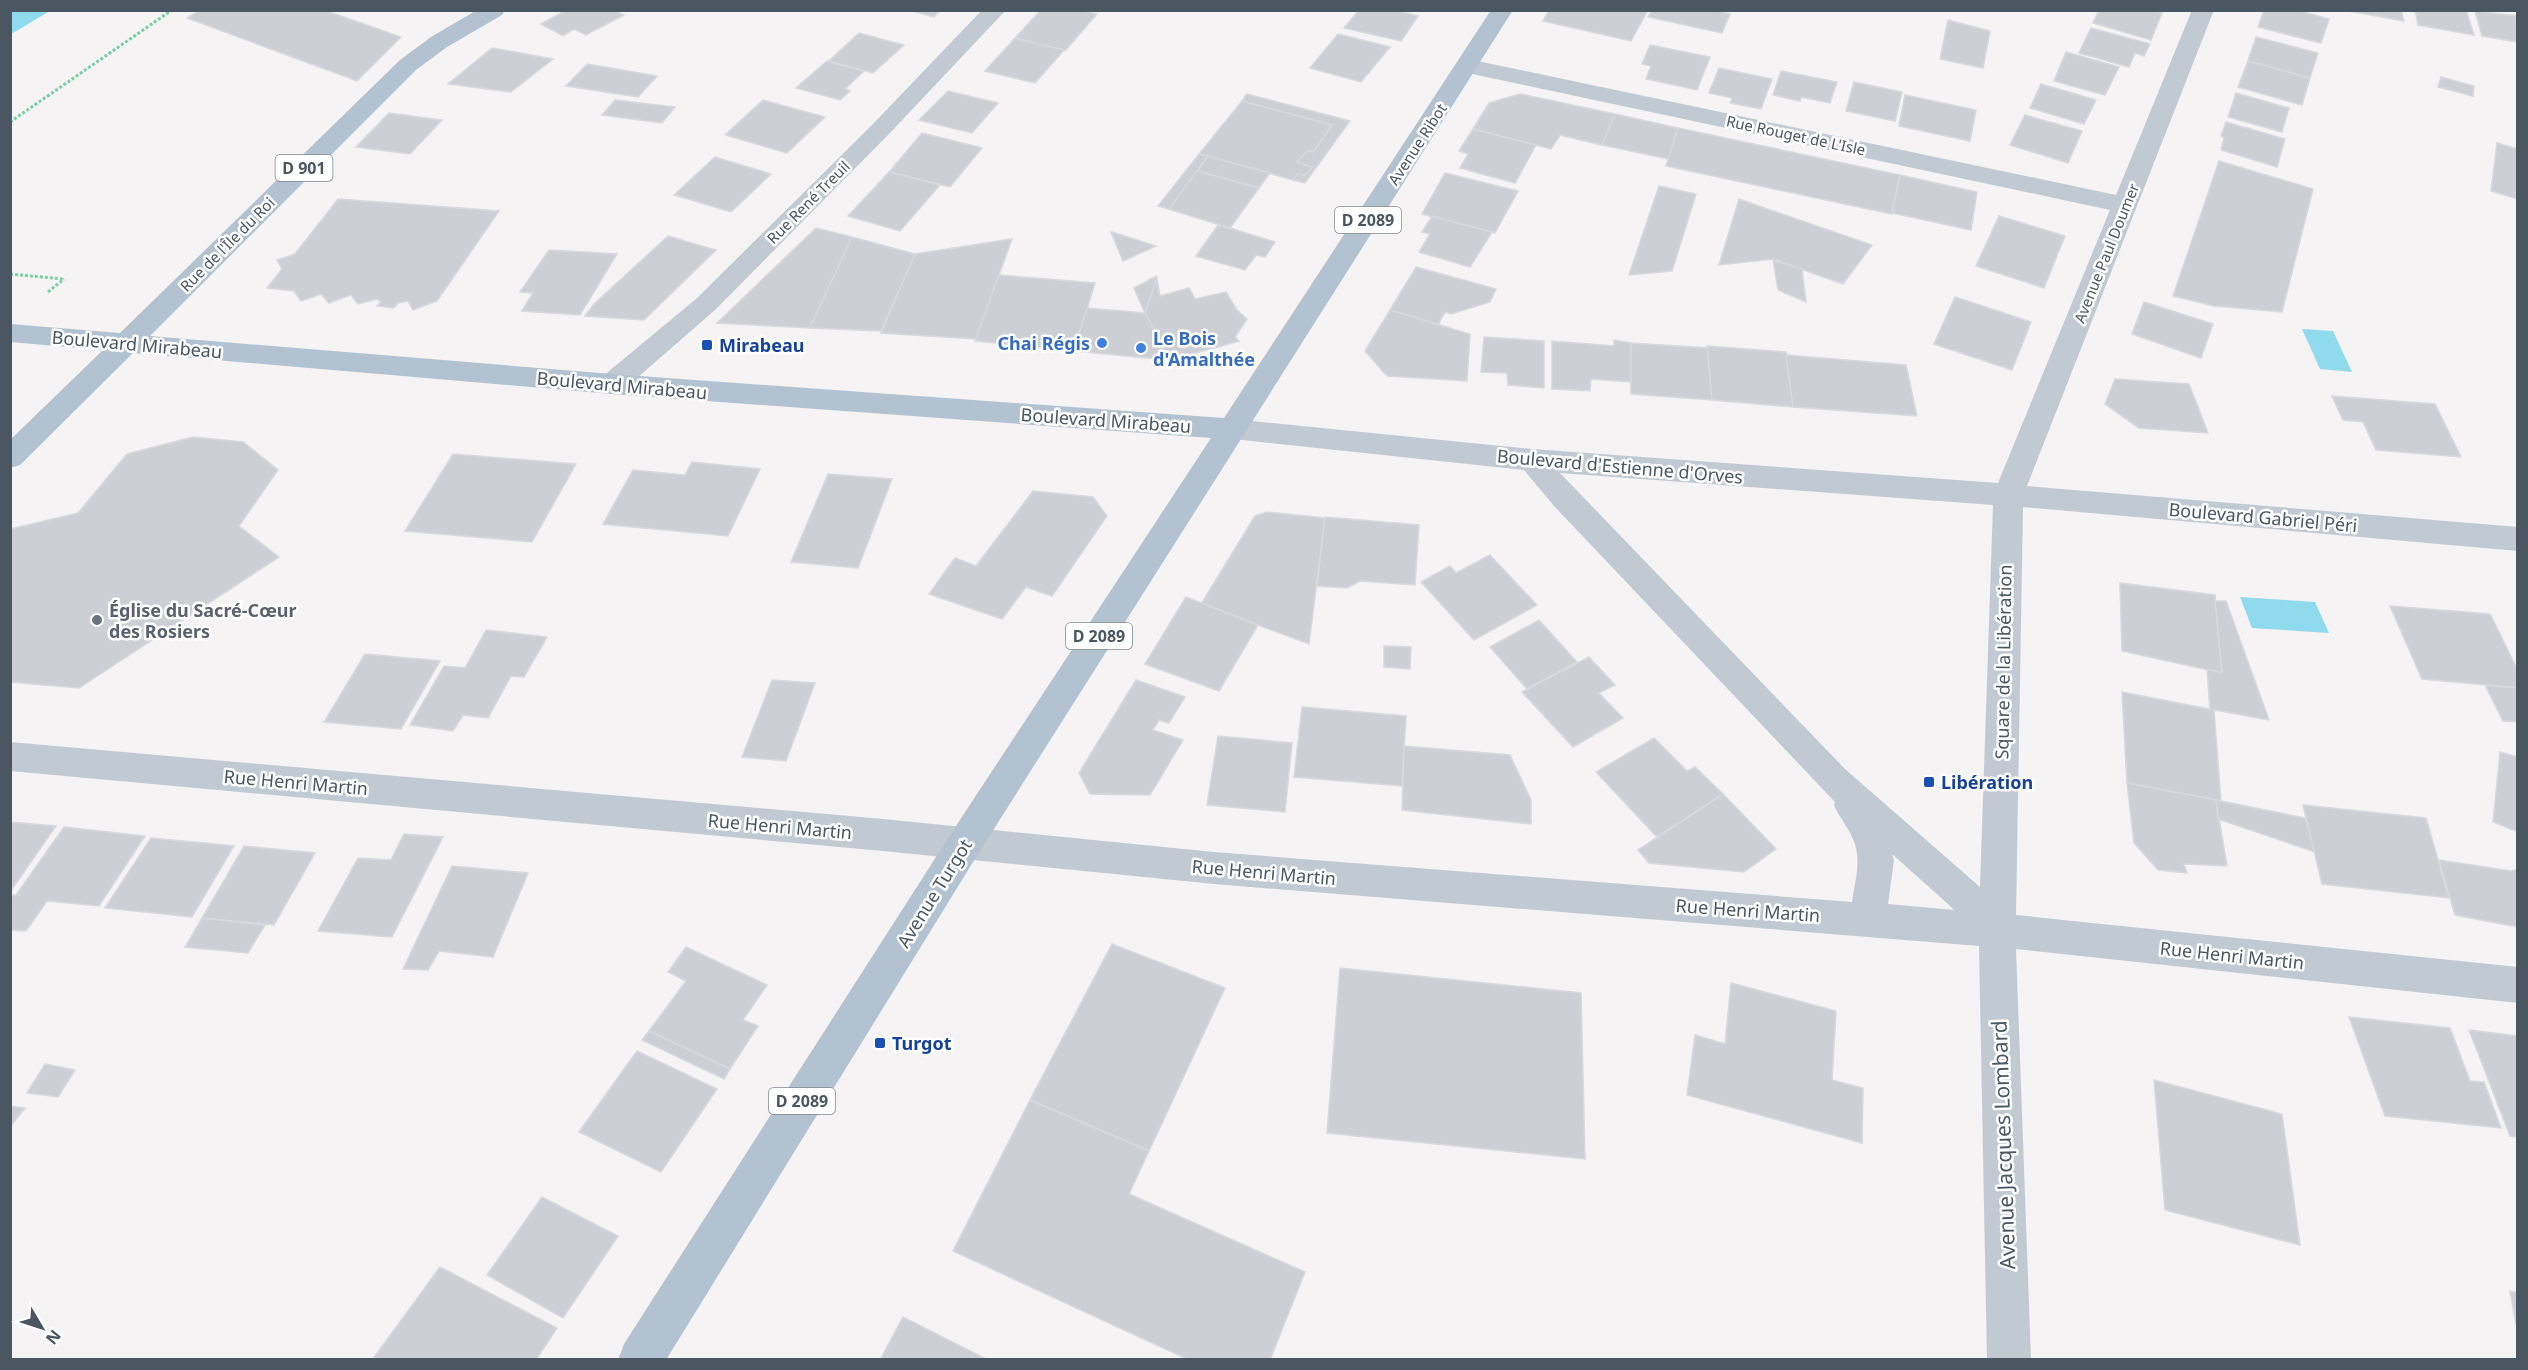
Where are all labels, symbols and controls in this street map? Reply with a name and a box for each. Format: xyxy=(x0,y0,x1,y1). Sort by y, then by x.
street label: Avenue Ribot xyxy=(1383,99,1451,189)
street label: Rue Rouget de L'Isle xyxy=(1725,110,1867,160)
road number: D 901 xyxy=(276,155,332,181)
street label: Rue René Treuil xyxy=(762,156,854,248)
street label: Avenue Paul Doumer xyxy=(2069,180,2143,326)
street label: Rue de l'Île du Roi xyxy=(175,192,279,296)
road number: D 2089 xyxy=(1335,207,1401,233)
street label: Boulevard Mirabeau xyxy=(51,325,223,363)
place label: Le Bois d'Amalthée xyxy=(1153,326,1255,371)
place label: Chai Régis xyxy=(998,331,1090,355)
place label: Mirabeau xyxy=(719,333,804,357)
marker: Chai Régis xyxy=(1095,336,1109,350)
marker: Mirabeau xyxy=(700,338,714,352)
marker: Le Bois d'Amalthée xyxy=(1134,341,1148,355)
street label: Boulevard Mirabeau xyxy=(536,366,708,404)
street label: Boulevard Mirabeau xyxy=(1020,402,1192,438)
street label: Boulevard d'Estienne d'Orves xyxy=(1496,443,1744,489)
street label: Boulevard Gabriel Péri xyxy=(2168,497,2358,537)
street label: Square de la Libération xyxy=(1989,564,2017,760)
place label: Église du Sacré-Cœur des Rosiers xyxy=(109,598,297,643)
marker: Église du Sacré-Cœur des Rosiers xyxy=(90,613,104,627)
road number: D 2089 xyxy=(1066,623,1132,649)
street label: Rue Henri Martin xyxy=(223,764,369,800)
place label: Libération xyxy=(1941,770,2033,794)
marker: Libération xyxy=(1922,775,1936,789)
street label: Rue Henri Martin xyxy=(707,808,853,844)
street label: Avenue Turgot xyxy=(891,834,977,952)
street label: Rue Henri Martin xyxy=(1191,854,1337,890)
street label: Rue Henri Martin xyxy=(1675,893,1821,927)
street label: Rue Henri Martin xyxy=(2159,936,2305,974)
street label: Avenue Jacques Lombard xyxy=(1985,1020,2021,1270)
place label: Turgot xyxy=(892,1031,952,1055)
marker: Turgot xyxy=(873,1036,887,1050)
road number: D 2089 xyxy=(769,1088,835,1114)
north arrow xyxy=(12,1298,72,1358)
text: N xyxy=(41,1325,66,1349)

